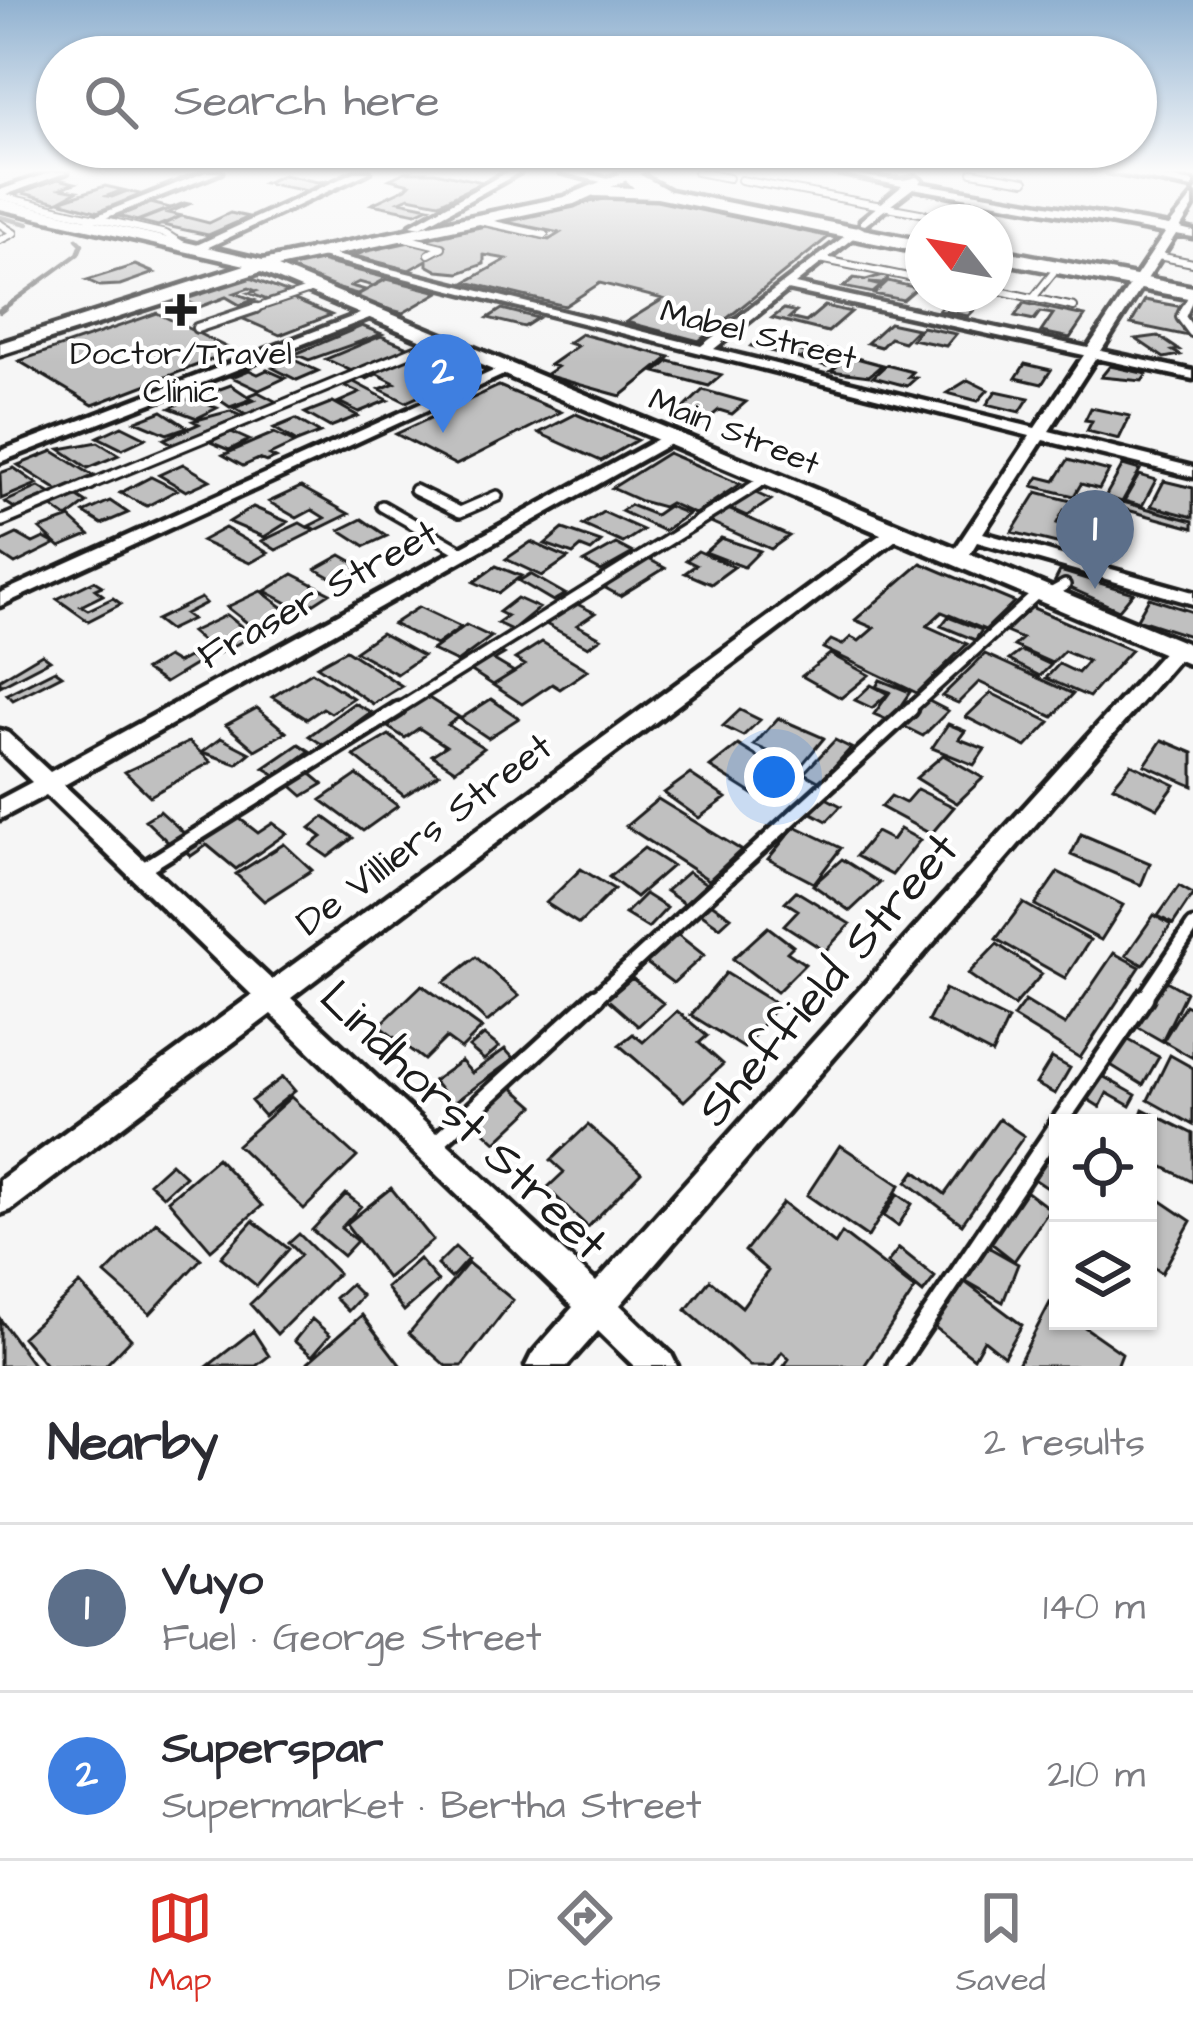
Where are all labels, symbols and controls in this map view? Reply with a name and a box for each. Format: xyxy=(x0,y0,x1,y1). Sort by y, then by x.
search box xyxy=(36,36,1157,168)
icon: search xyxy=(78,69,144,135)
text: Search here xyxy=(174,71,440,133)
north arrow xyxy=(905,204,1013,312)
street label: Mabel Street xyxy=(656,288,861,382)
marker: Doctor/Travel Clinic xyxy=(165,294,197,326)
place label: Doctor/Travel Clinic xyxy=(70,331,292,415)
pin: 2 xyxy=(404,334,482,433)
street label: Main Street xyxy=(642,377,827,487)
pin: 1 xyxy=(1056,490,1134,589)
street label: Fraser Street xyxy=(189,507,448,684)
street label: De Villiers Street xyxy=(285,721,564,950)
your location xyxy=(744,747,804,807)
street label: Sheffield Street xyxy=(682,819,975,1141)
street label: Lindhorst Street xyxy=(304,966,621,1276)
map controls xyxy=(1049,1114,1157,1330)
button: locate xyxy=(1049,1114,1157,1222)
button: layers xyxy=(1049,1222,1157,1330)
text: Nearby xyxy=(48,1409,218,1480)
text: 2 results xyxy=(984,1417,1145,1471)
text: Vuyo xyxy=(162,1550,263,1612)
text: 1 xyxy=(85,1581,90,1635)
text: 140 m xyxy=(1043,1581,1145,1635)
text: Fuel · George Street xyxy=(162,1612,541,1666)
text: Superspar xyxy=(162,1718,383,1780)
text: 2 xyxy=(76,1749,98,1803)
text: 210 m xyxy=(1047,1749,1145,1803)
text: Supermarket · Bertha Street xyxy=(162,1780,702,1834)
tab: Map xyxy=(147,1885,213,2003)
tab: Directions xyxy=(508,1885,661,2003)
tab: Saved xyxy=(956,1885,1046,2003)

